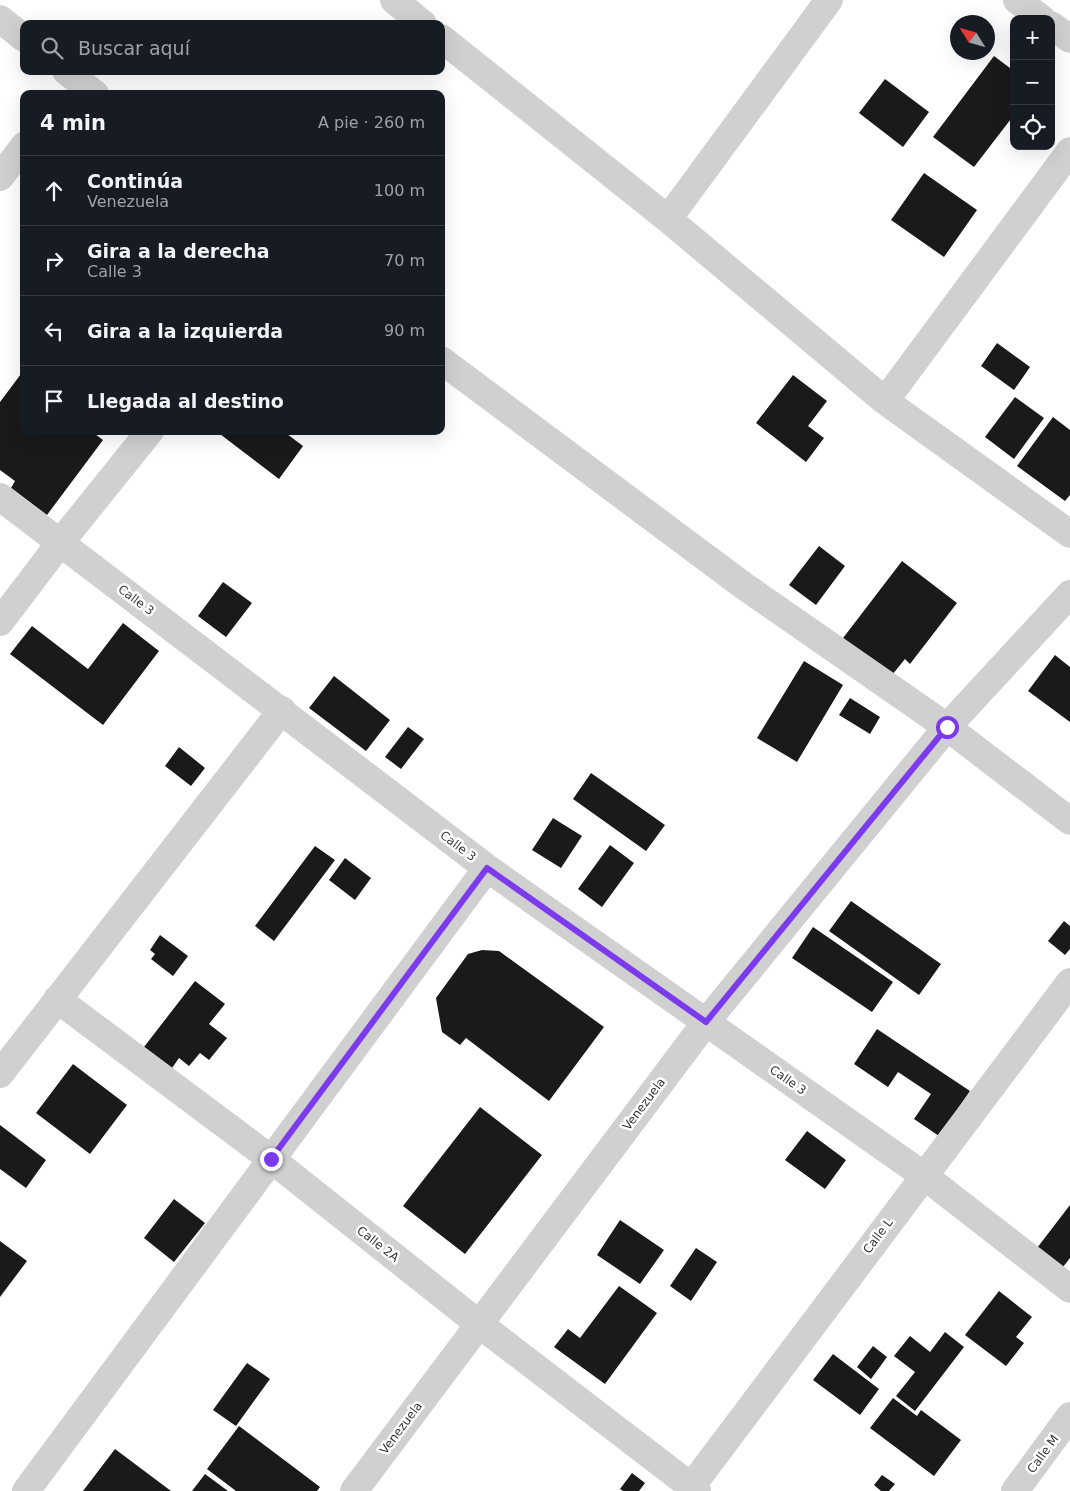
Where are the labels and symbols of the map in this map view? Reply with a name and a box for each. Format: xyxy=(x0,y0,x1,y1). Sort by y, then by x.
north arrow xyxy=(950,15,995,60)
street label: Calle 3 xyxy=(115,582,157,618)
route start xyxy=(936,716,959,739)
street label: Calle 3 xyxy=(437,828,479,864)
street label: Calle 3 xyxy=(767,1062,809,1098)
street label: Venezuela xyxy=(620,1075,668,1133)
route end xyxy=(260,1148,283,1171)
street label: Calle L xyxy=(860,1215,896,1256)
street label: Calle 2A xyxy=(354,1223,402,1265)
street label: Venezuela xyxy=(377,1399,425,1457)
street label: Calle M xyxy=(1024,1432,1062,1476)

